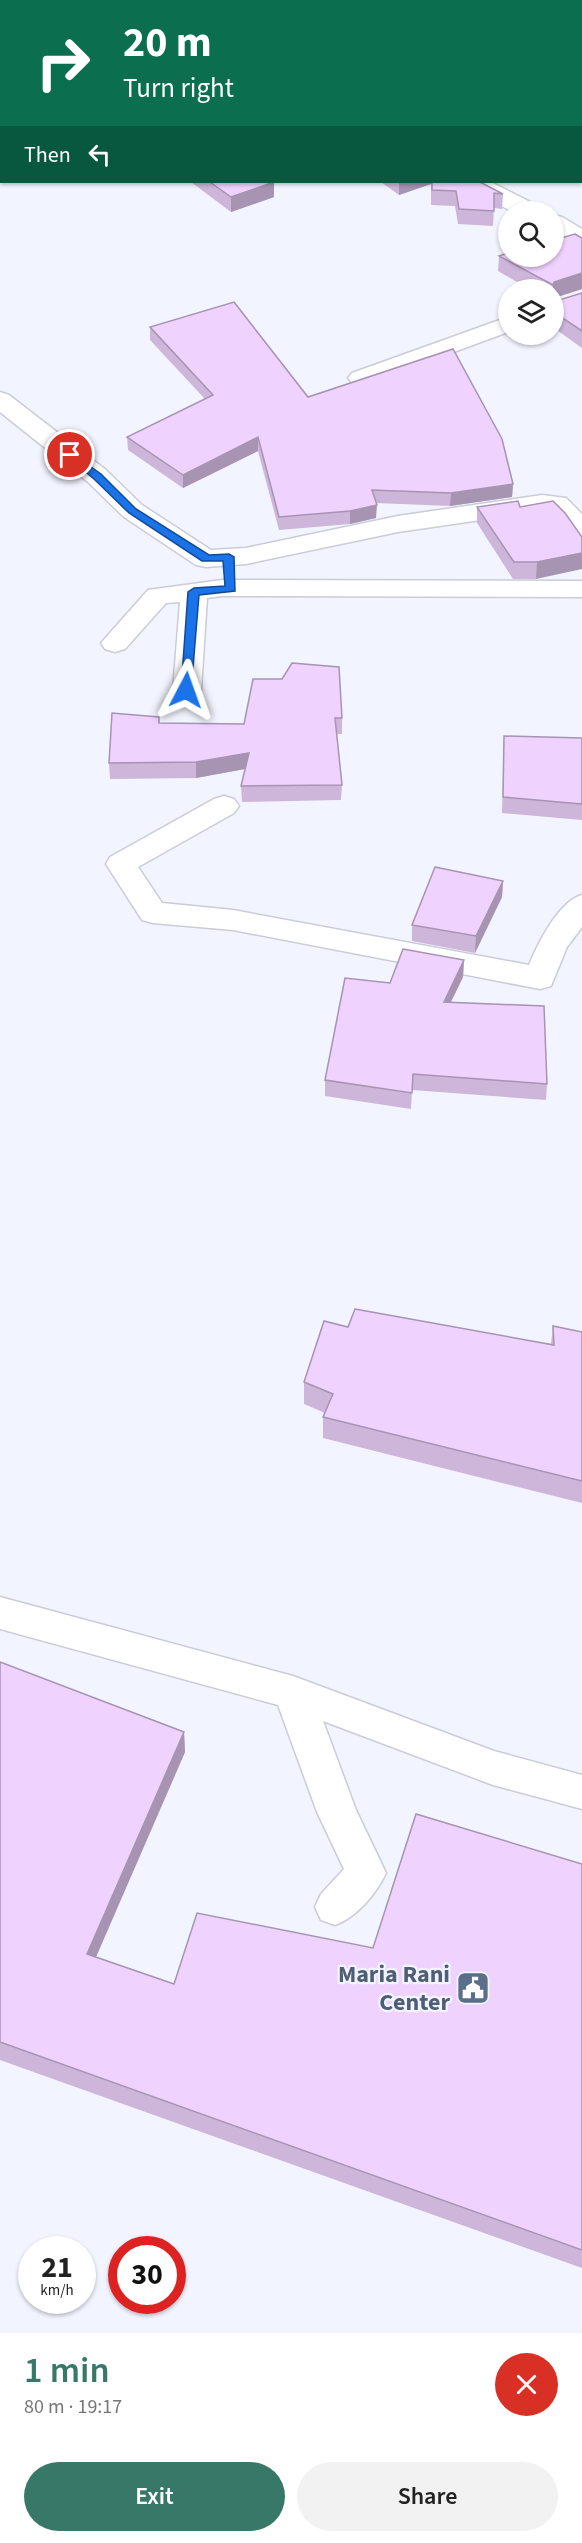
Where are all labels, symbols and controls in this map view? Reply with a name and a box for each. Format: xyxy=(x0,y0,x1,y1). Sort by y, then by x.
text: 20 m xyxy=(123,13,212,73)
icon: right xyxy=(24,24,102,102)
text: Turn right xyxy=(123,69,234,108)
icon: left xyxy=(83,138,116,171)
text: Then xyxy=(24,139,71,171)
map controls xyxy=(498,201,564,345)
button: search xyxy=(498,201,564,267)
button: layers xyxy=(498,279,564,345)
pin xyxy=(44,429,95,480)
icon: arrive xyxy=(53,438,86,471)
position arrow xyxy=(154,658,218,722)
place label: Maria Rani Center xyxy=(338,1957,450,2020)
public building icon: Maria Rani Center xyxy=(455,1970,491,2006)
speed limit sign: 30 xyxy=(108,2236,186,2314)
text: 21 xyxy=(41,2246,73,2289)
text: km/h xyxy=(40,2280,74,2301)
text: 1 min xyxy=(24,2345,110,2396)
button: close xyxy=(495,2353,558,2416)
text: 80 m · 19:17 xyxy=(24,2393,122,2421)
button: Exit xyxy=(24,2462,285,2531)
button: Share xyxy=(297,2462,558,2531)

